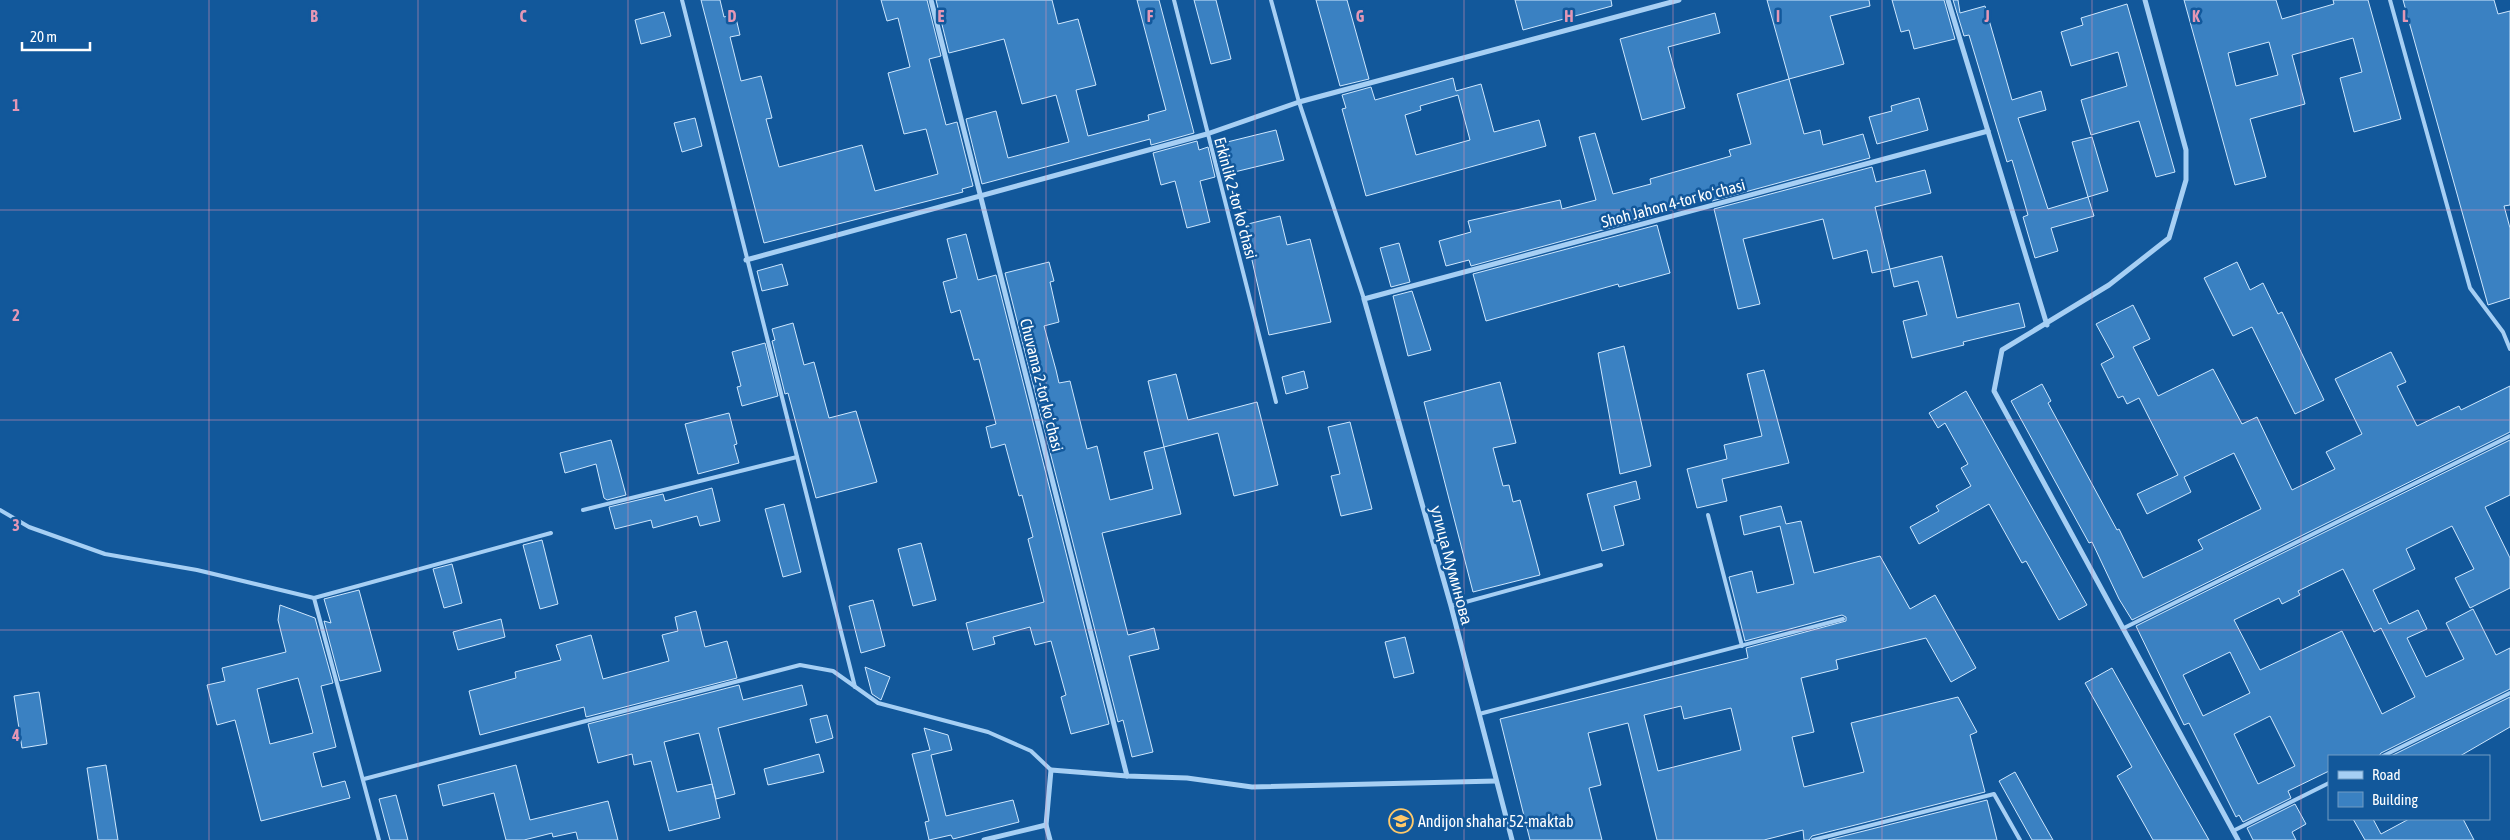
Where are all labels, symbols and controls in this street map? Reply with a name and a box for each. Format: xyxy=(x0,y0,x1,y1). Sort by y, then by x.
text: B xyxy=(310,7,318,25)
text: C xyxy=(519,7,527,25)
text: D xyxy=(728,7,737,25)
text: E xyxy=(938,7,945,25)
text: F xyxy=(1147,7,1154,25)
text: G xyxy=(1356,7,1365,25)
text: H xyxy=(1564,7,1574,25)
text: I xyxy=(1776,7,1780,25)
text: J xyxy=(1983,7,1990,25)
text: K xyxy=(2192,7,2200,25)
text: L xyxy=(2402,7,2409,25)
scale bar xyxy=(22,20,90,52)
text: 20 m xyxy=(30,28,57,45)
text: 1 xyxy=(12,96,20,114)
street label: Erkinlik 2-tor koʻchasi xyxy=(1211,135,1261,261)
street label: Shoh Jahon 4-tor koʻchasi xyxy=(1599,175,1747,231)
text: 2 xyxy=(12,306,20,324)
street label: Chuvama 2-tor koʻchasi xyxy=(1017,317,1067,453)
street label: улица Муминова xyxy=(1427,504,1477,627)
text: 3 xyxy=(12,516,20,534)
text: 4 xyxy=(11,726,20,744)
legend xyxy=(2328,755,2490,820)
text: Road xyxy=(2372,766,2401,783)
text: Building xyxy=(2372,791,2418,808)
school or university icon: Andijon shahar 52-maktab xyxy=(1388,808,1414,834)
place label: Andijon shahar 52-maktab xyxy=(1418,812,1574,831)

